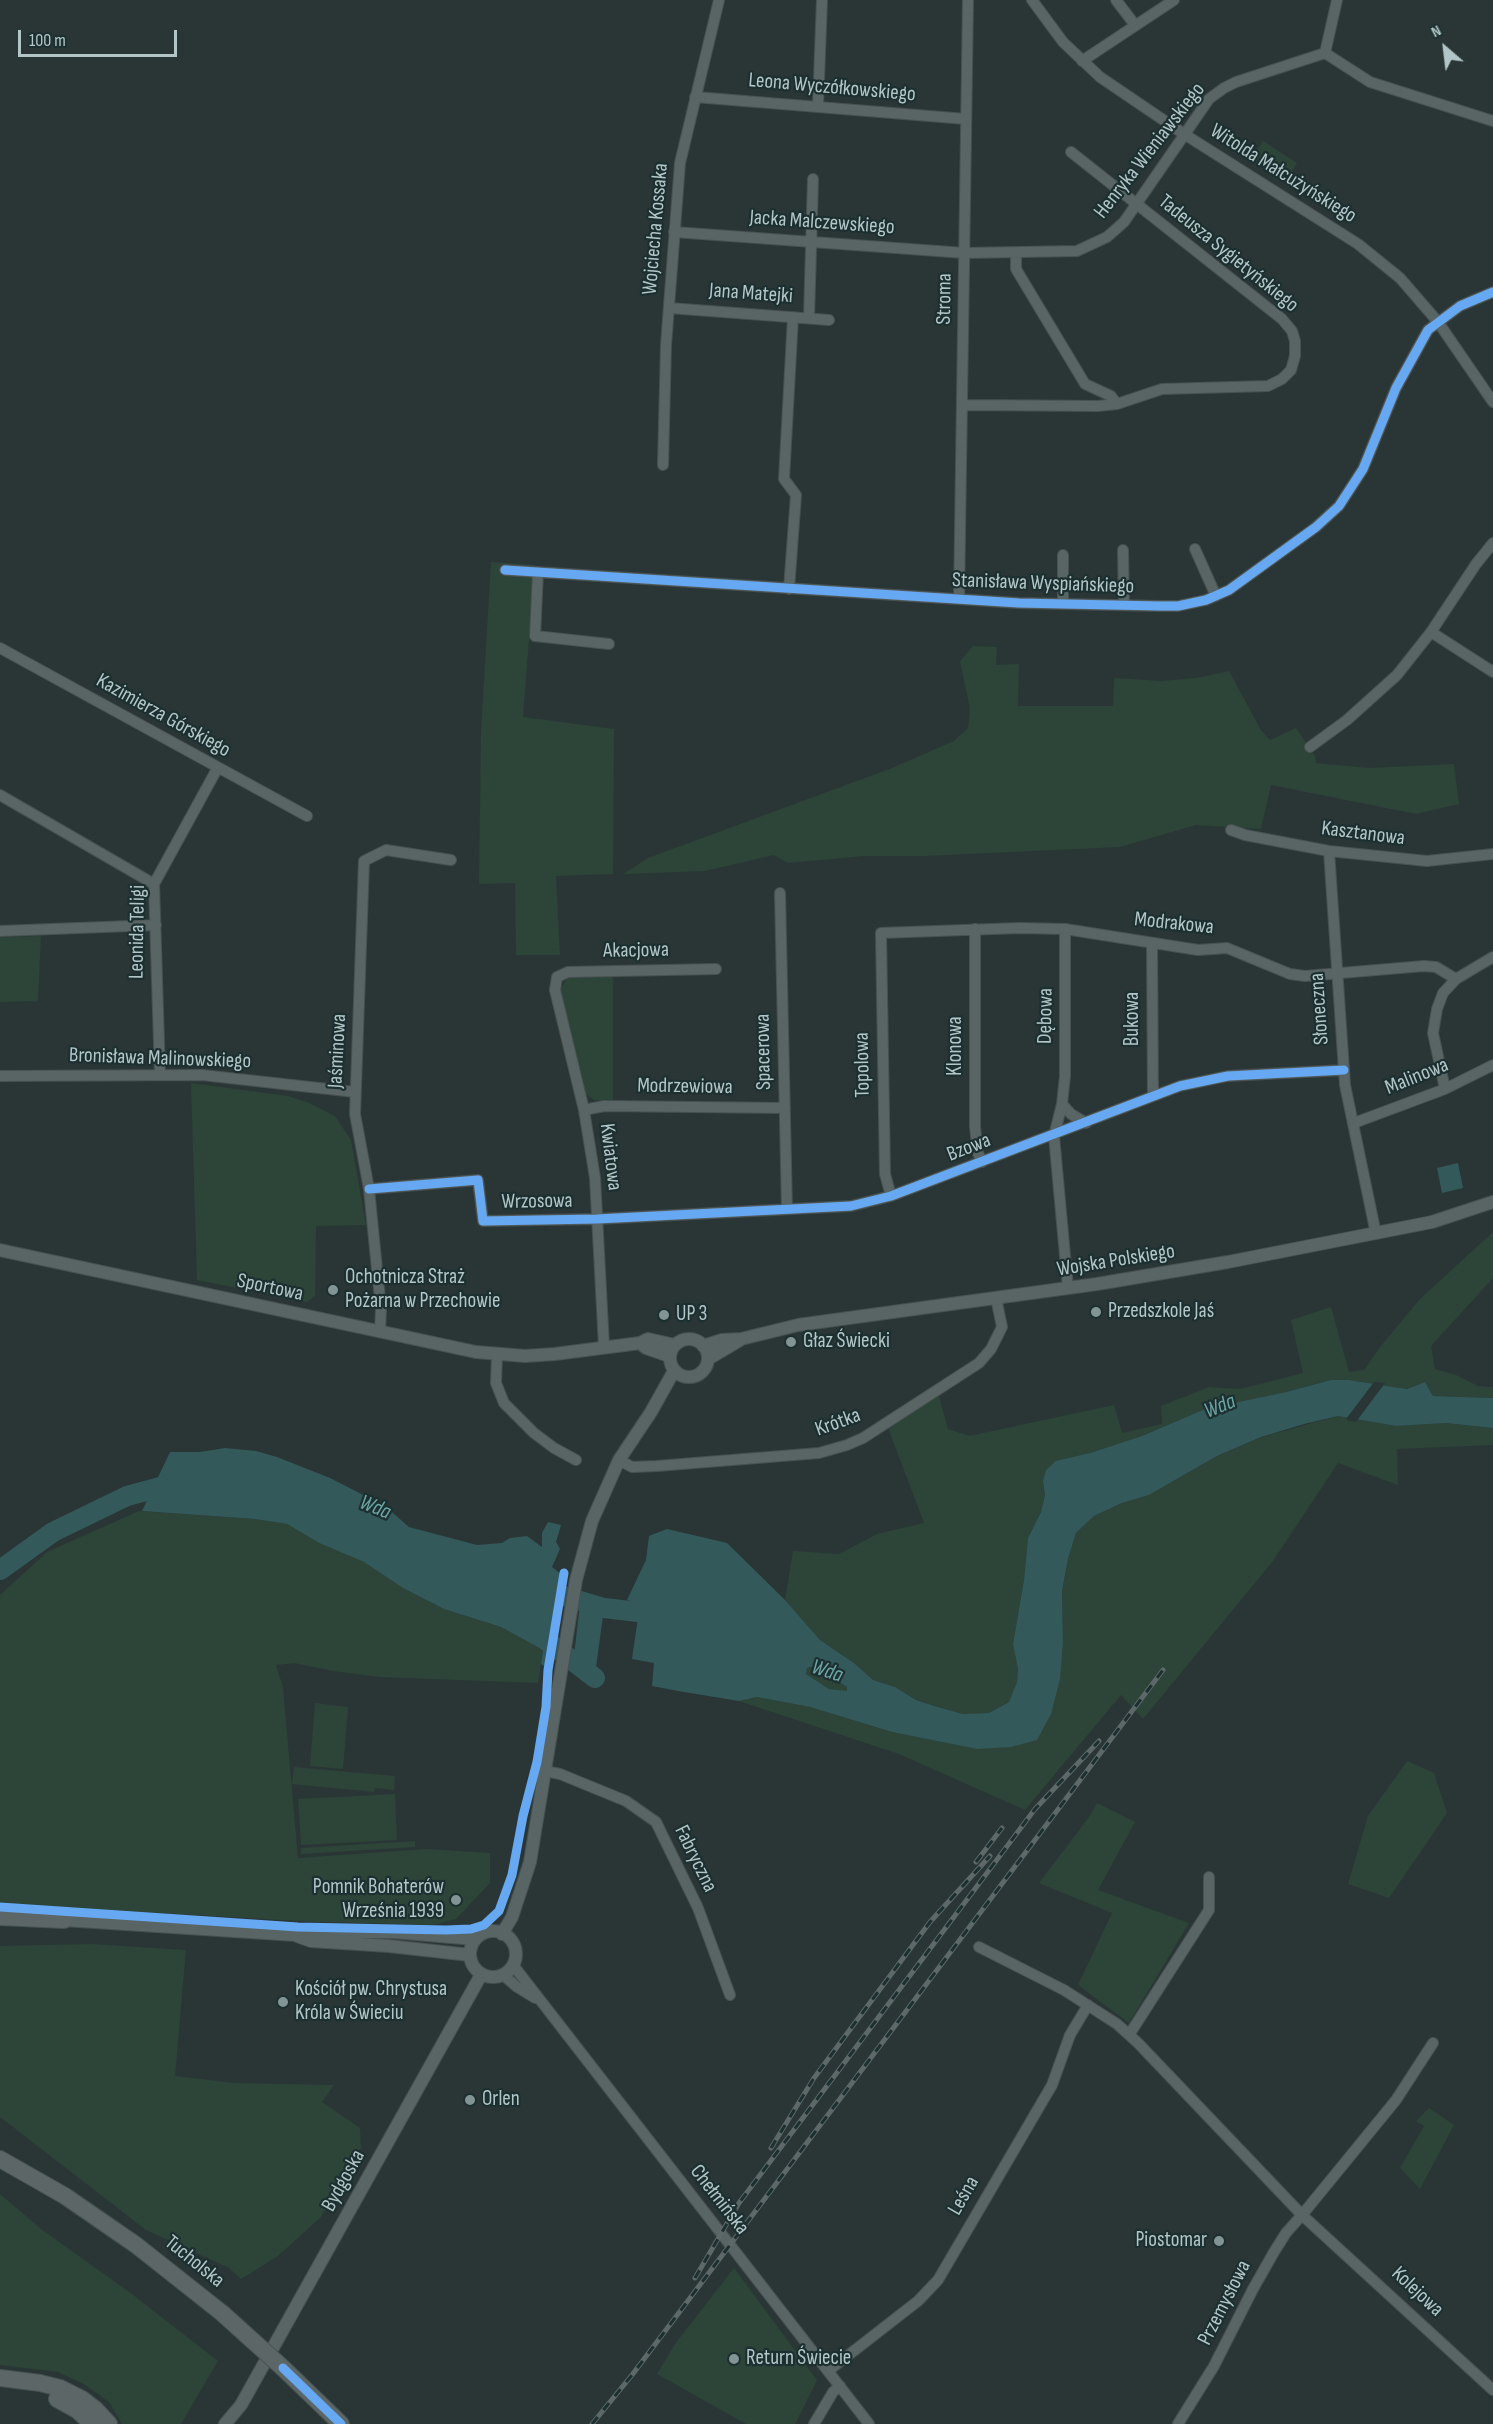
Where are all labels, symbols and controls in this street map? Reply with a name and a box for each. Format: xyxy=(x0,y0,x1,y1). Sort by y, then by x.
scale bar xyxy=(21,18,180,56)
north arrow xyxy=(1415,18,1475,78)
text: N xyxy=(1428,21,1445,42)
text: 100 m xyxy=(29,30,66,51)
street label: Leona Wyczółkowskiego xyxy=(747,68,917,108)
street label: Henryka Wieniawskiego xyxy=(1089,78,1211,224)
street label: Witolda Małcużyńskiego xyxy=(1205,119,1361,229)
street label: Wojciecha Kossaka xyxy=(638,162,674,296)
street label: Tadeusza Sygietyńskiego xyxy=(1153,190,1303,318)
street label: Jacka Malczewskiego xyxy=(749,205,895,241)
street label: Stroma xyxy=(932,273,958,325)
street label: Jana Matejki xyxy=(708,279,794,309)
street label: Stanisława Wyspiańskiego xyxy=(951,568,1135,600)
street label: Kazimierza Górskiego xyxy=(91,669,235,763)
street label: Kasztanowa xyxy=(1320,816,1406,852)
street label: Leonida Teligi xyxy=(125,885,151,979)
street label: Modrakowa xyxy=(1133,907,1215,941)
street label: Akacjowa xyxy=(603,938,669,964)
street label: Słoneczna xyxy=(1305,972,1335,1046)
street label: Dębowa xyxy=(1033,988,1059,1044)
street label: Bukowa xyxy=(1120,992,1146,1046)
street label: Jaśminowa xyxy=(323,1013,353,1089)
street label: Spacerowa xyxy=(751,1014,777,1090)
street label: Klonowa xyxy=(943,1016,969,1076)
street label: Topolowa xyxy=(850,1032,876,1098)
street label: Bronisława Malinowskiego xyxy=(69,1043,251,1075)
street label: Malinowa xyxy=(1382,1053,1452,1101)
street label: Modrzewiowa xyxy=(637,1074,733,1100)
street label: Kwiatowa xyxy=(593,1122,627,1192)
street label: Bzowa xyxy=(944,1128,994,1168)
street label: Wrzosowa xyxy=(501,1189,573,1215)
street label: Wojska Polskiego xyxy=(1055,1239,1177,1283)
place label: Ochotnicza Straż Pożarna w Przechowie xyxy=(345,1265,500,1315)
street label: Sportowa xyxy=(235,1269,305,1307)
marker: Ochotnicza Straż Pożarna w Przechowie xyxy=(326,1283,340,1297)
place label: Przedszkole Jaś xyxy=(1108,1299,1214,1325)
place label: UP 3 xyxy=(676,1302,707,1328)
marker: Przedszkole Jaś xyxy=(1089,1305,1103,1319)
marker: UP 3 xyxy=(657,1308,671,1322)
place label: Głaz Świecki xyxy=(803,1329,890,1355)
marker: Głaz Świecki xyxy=(784,1335,798,1349)
water label: Wda xyxy=(1200,1389,1240,1425)
street label: Krótka xyxy=(812,1403,864,1443)
water label: Wda xyxy=(355,1490,395,1526)
water label: Wda xyxy=(808,1655,846,1689)
street label: Fabryczna xyxy=(668,1821,722,1897)
place label: Pomnik Bohaterów Września 1939 xyxy=(313,1875,444,1925)
marker: Pomnik Bohaterów Września 1939 xyxy=(449,1893,463,1907)
place label: Kościół pw. Chrystusa Króla w Świeciu xyxy=(295,1977,447,2027)
marker: Kościół pw. Chrystusa Króla w Świeciu xyxy=(276,1995,290,2009)
place label: Orlen xyxy=(482,2087,520,2113)
marker: Orlen xyxy=(463,2093,477,2107)
street label: Bydgoska xyxy=(317,2146,371,2216)
street label: Chełmińska xyxy=(684,2160,754,2240)
street label: Leśna xyxy=(943,2172,985,2220)
place label: Piostomar xyxy=(1135,2228,1207,2254)
street label: Tucholska xyxy=(159,2230,229,2294)
marker: Piostomar xyxy=(1212,2234,1226,2248)
street label: Przemysłowa xyxy=(1193,2256,1257,2350)
street label: Kolejowa xyxy=(1386,2262,1448,2322)
place label: Return Świecie xyxy=(746,2346,851,2372)
marker: Return Świecie xyxy=(727,2352,741,2366)

